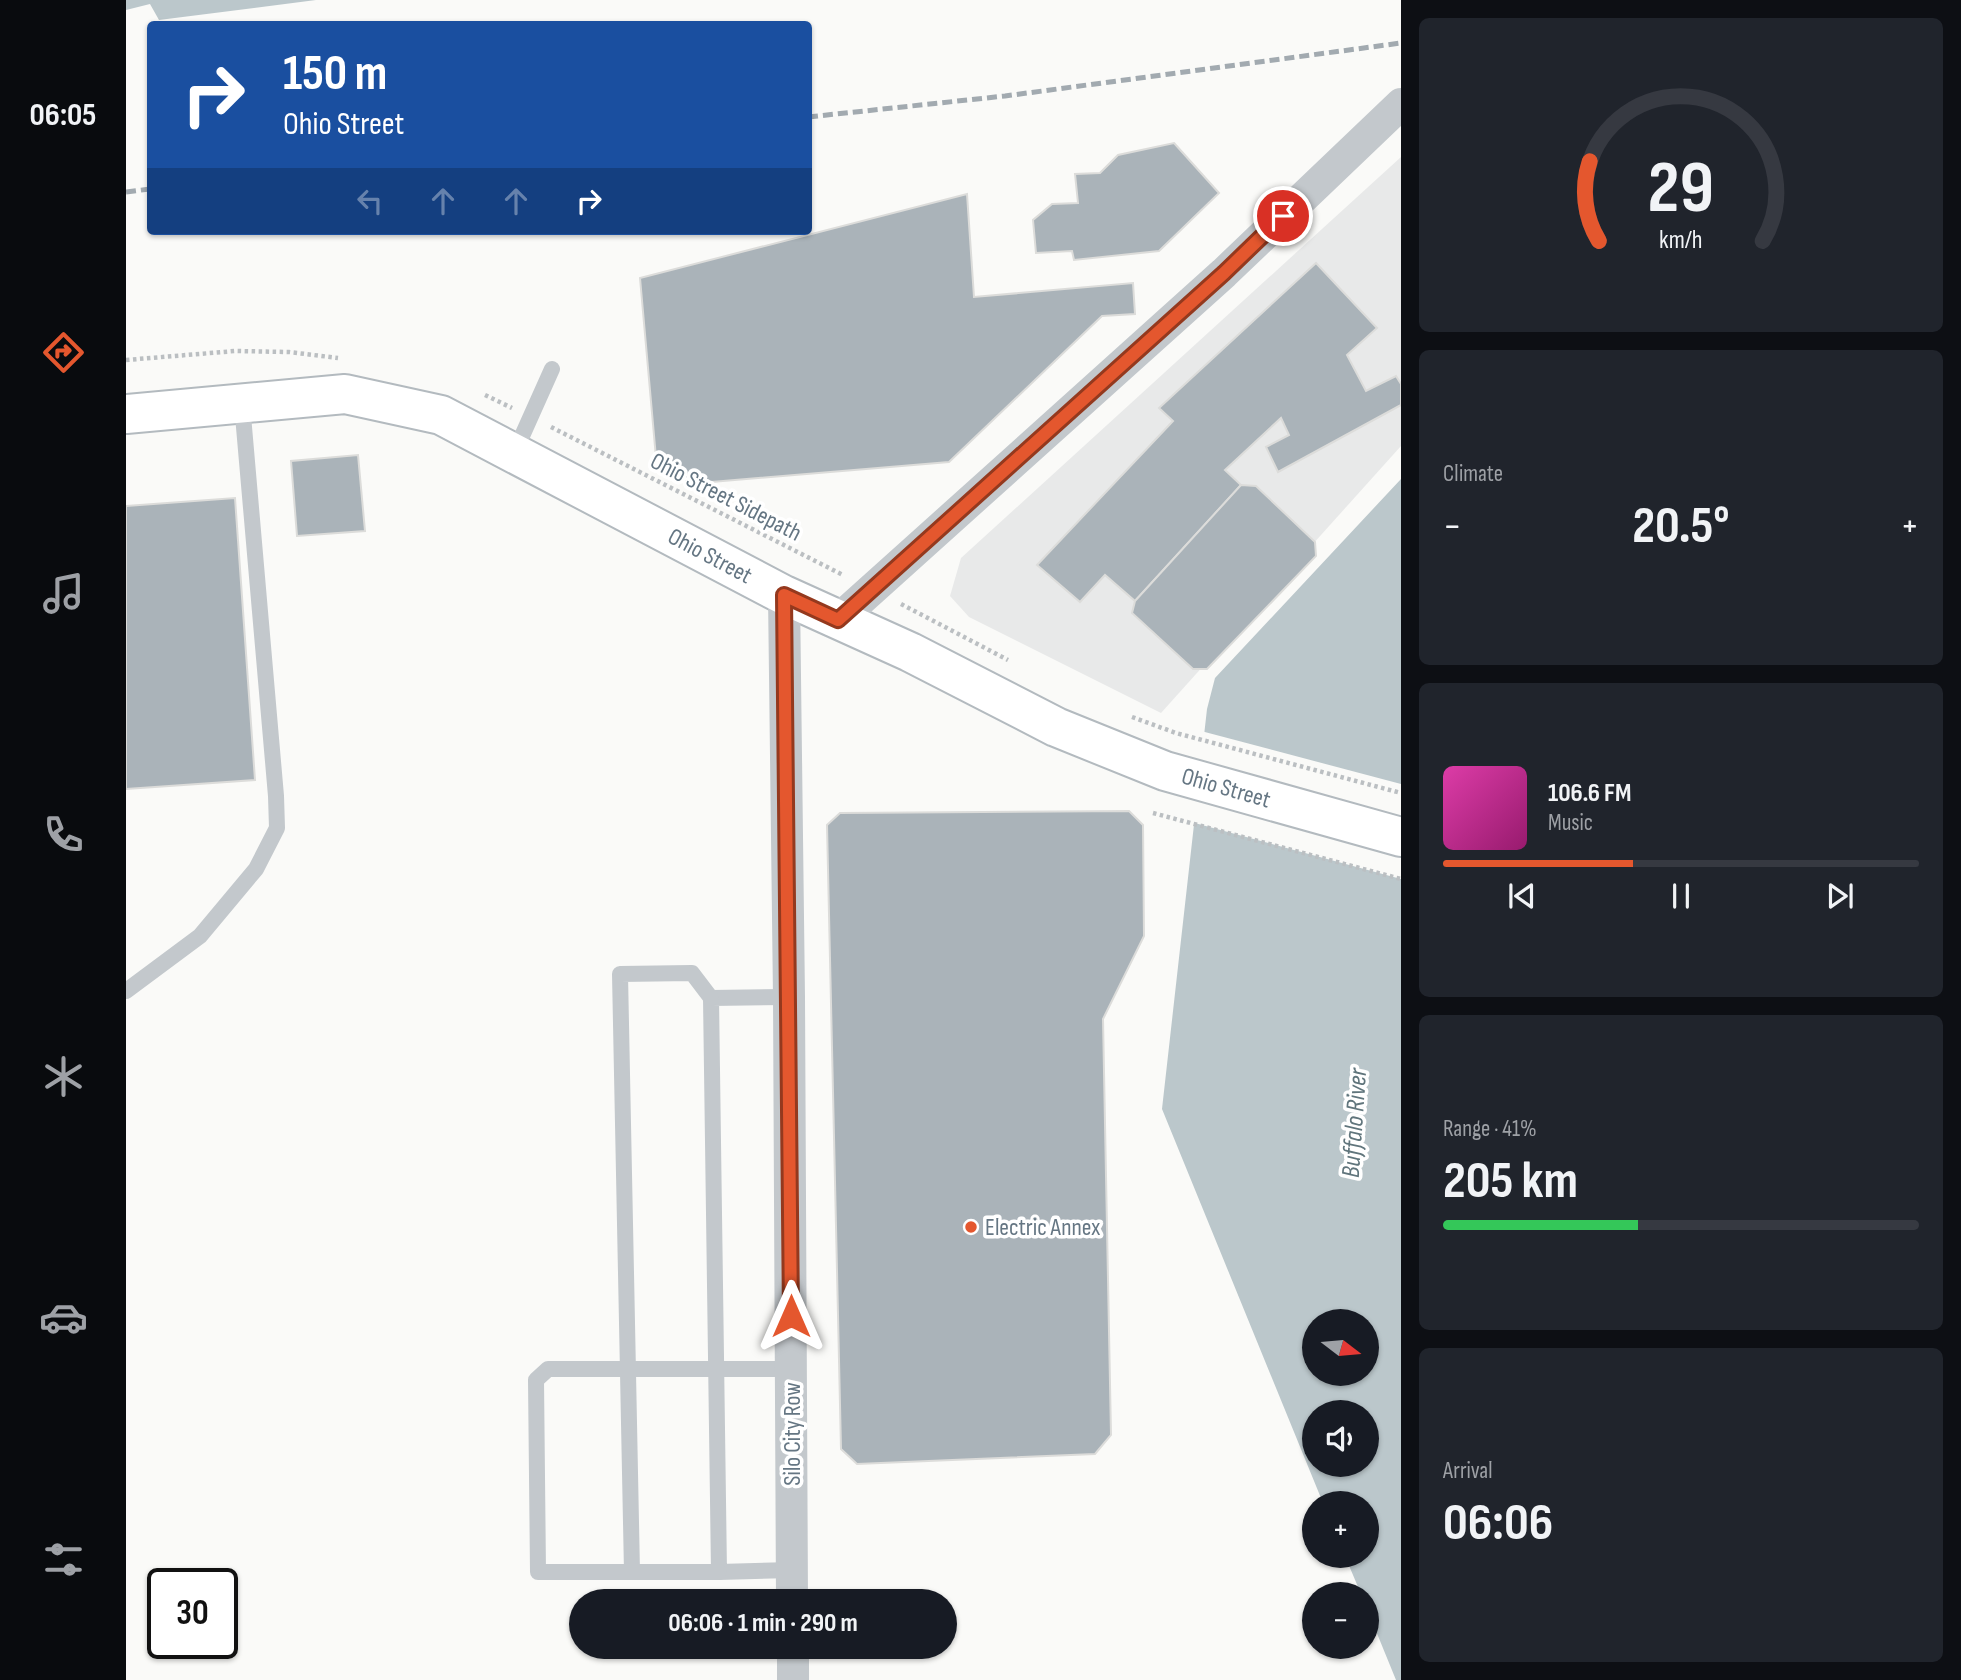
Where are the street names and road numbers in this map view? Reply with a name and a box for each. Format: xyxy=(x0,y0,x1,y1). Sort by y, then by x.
street label: Ohio Street Sidepath xyxy=(645,446,807,548)
street label: Ohio Street xyxy=(663,522,757,590)
street label: Ohio Street xyxy=(1178,762,1274,814)
street label: Silo City Row xyxy=(778,1382,807,1486)

